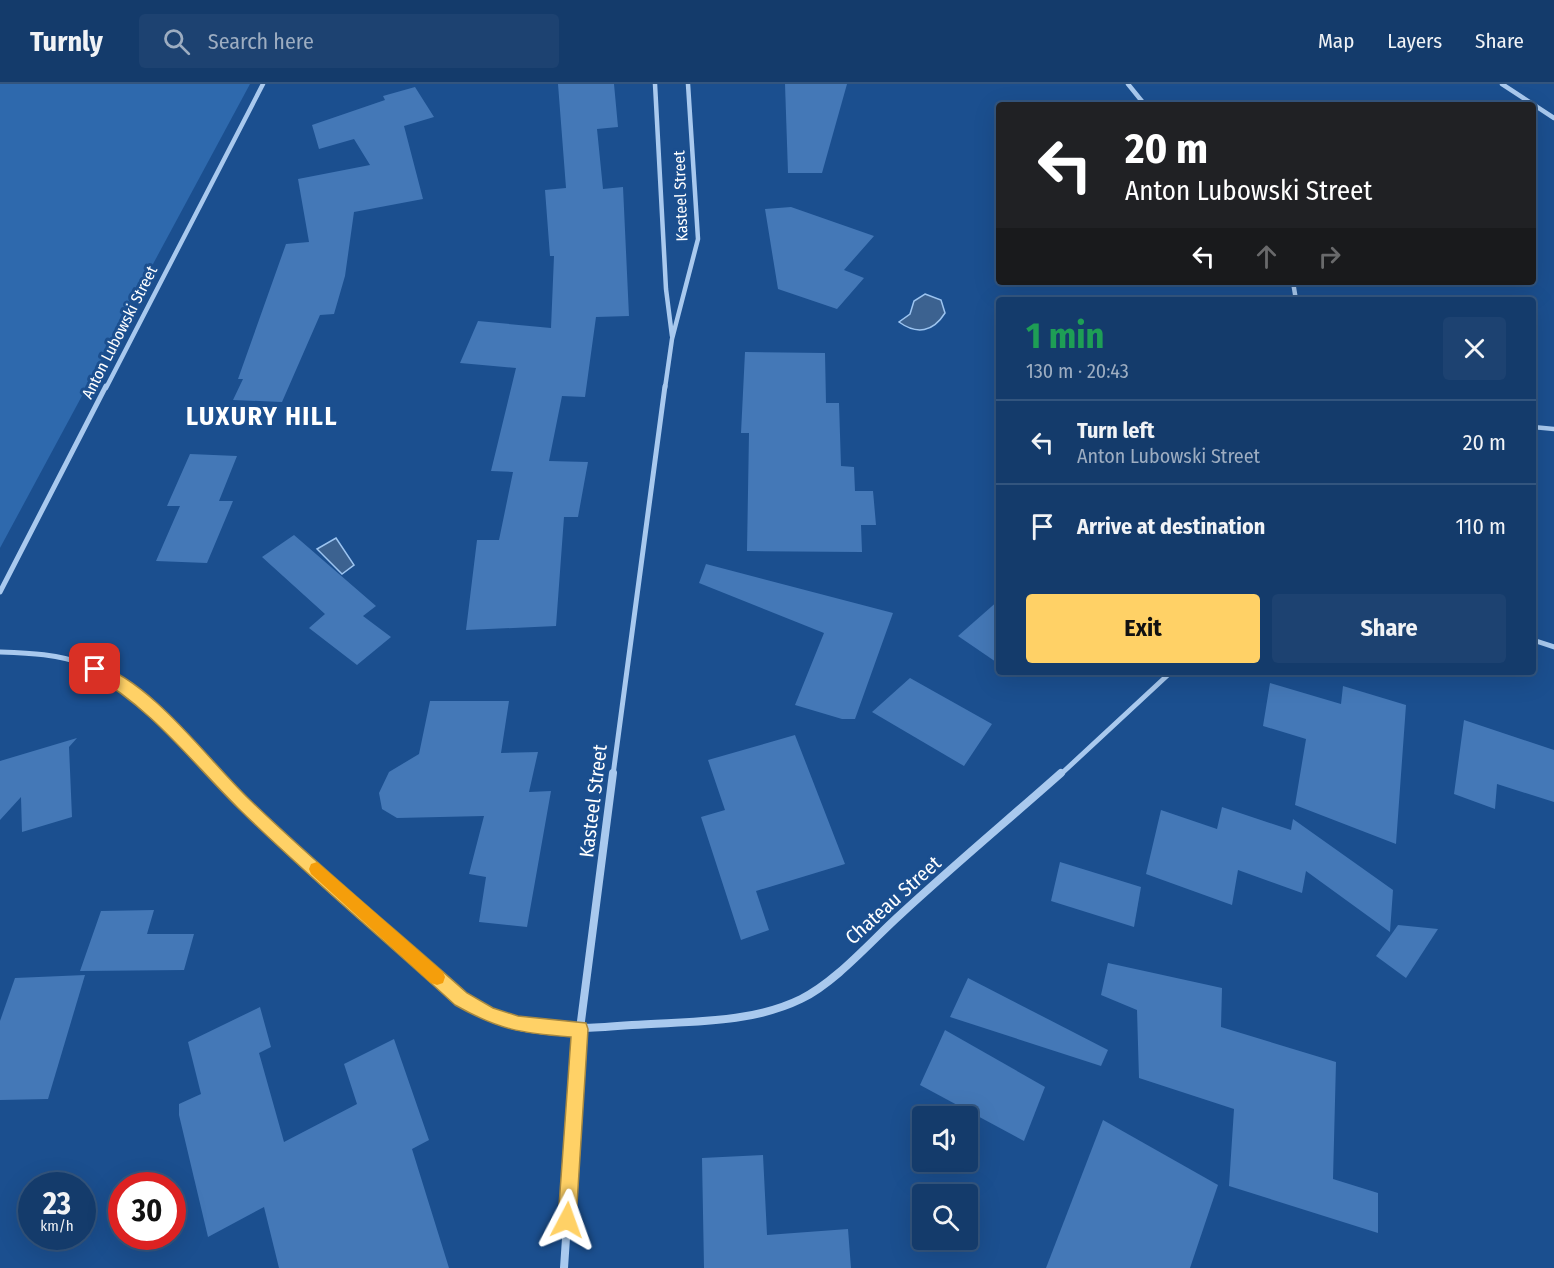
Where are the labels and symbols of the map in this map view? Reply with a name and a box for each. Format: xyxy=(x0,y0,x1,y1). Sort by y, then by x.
street label: Kasteel Street xyxy=(669,149,692,242)
street label: Anton Lubowski Street xyxy=(78,262,162,402)
district label: LUXURY HILL xyxy=(186,401,338,432)
pin xyxy=(69,643,120,694)
street label: Kasteel Street xyxy=(574,743,612,859)
street label: Chateau Street xyxy=(840,851,946,949)
speed limit sign: 30 xyxy=(108,1172,186,1250)
position arrow xyxy=(535,1188,599,1252)

